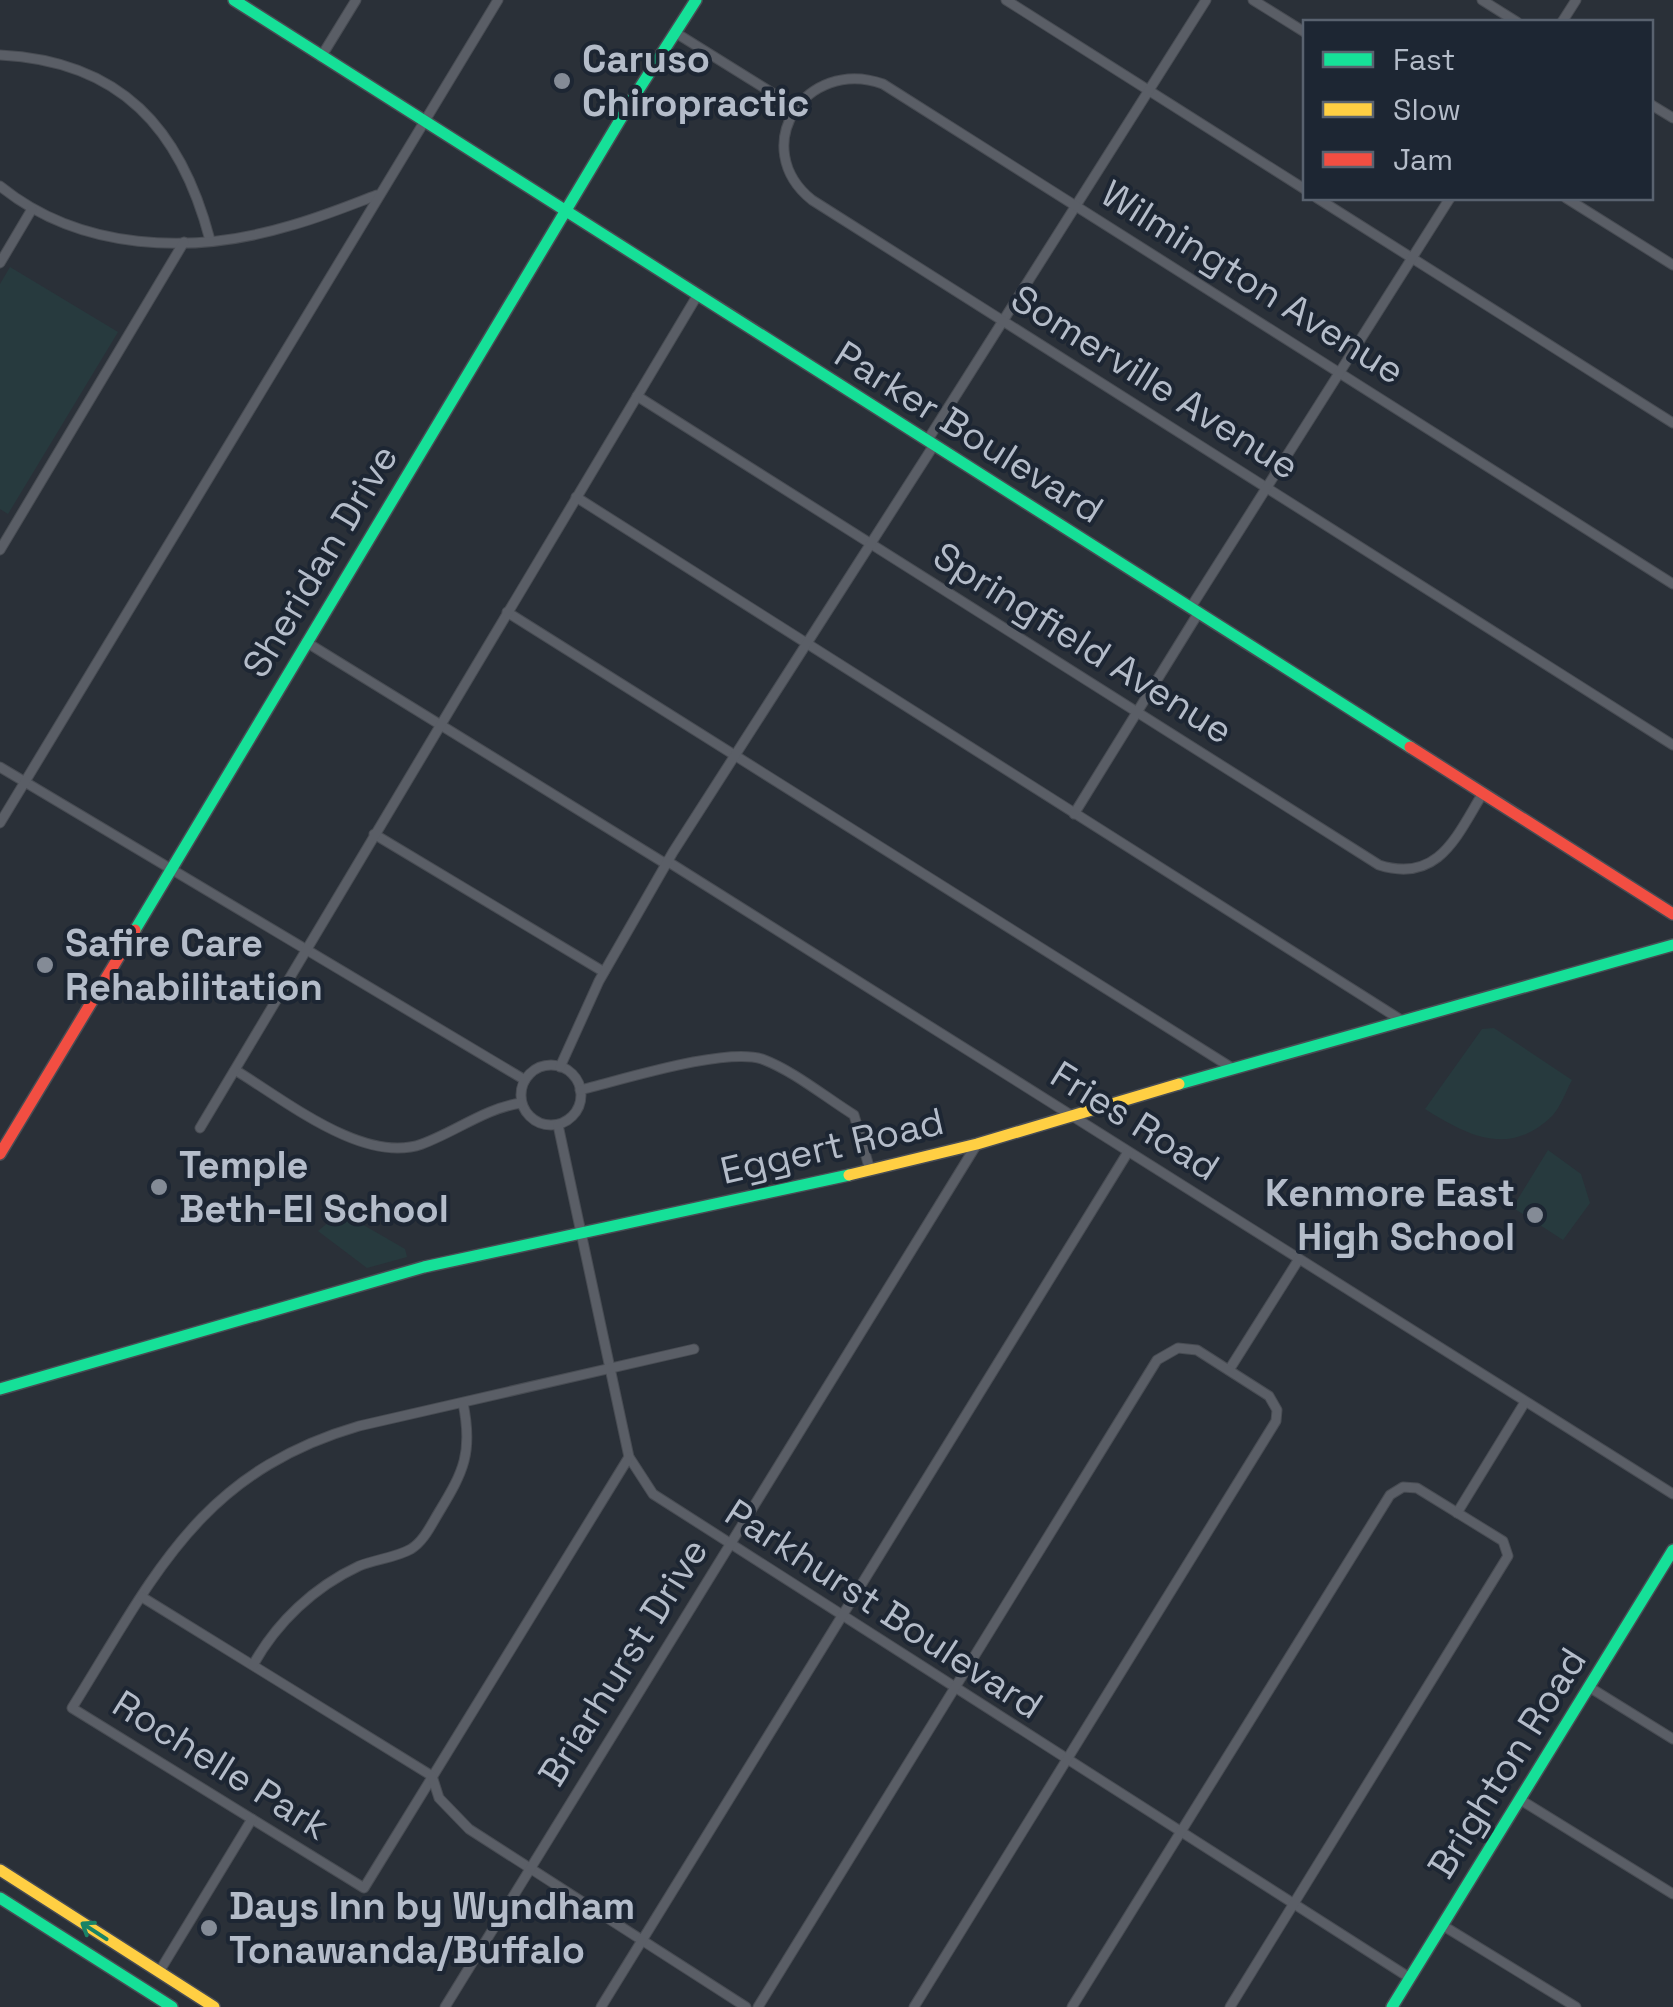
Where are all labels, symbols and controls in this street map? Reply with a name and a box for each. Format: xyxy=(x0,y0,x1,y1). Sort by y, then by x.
legend xyxy=(1303,20,1653,200)
place label: Caruso Chiropractic xyxy=(582,35,809,127)
text: Fast xyxy=(1393,40,1455,79)
marker: Caruso Chiropractic xyxy=(551,70,573,92)
text: Slow xyxy=(1393,90,1461,129)
text: Jam xyxy=(1393,140,1453,179)
street label: Wilmington Avenue xyxy=(1092,169,1414,395)
street label: Somerville Avenue xyxy=(1002,274,1308,490)
street label: Parker Boulevard xyxy=(826,330,1112,534)
street label: Sheridan Drive xyxy=(232,436,408,686)
street label: Springfield Avenue xyxy=(924,531,1242,755)
place label: Safire Care Rehabilitation xyxy=(65,919,323,1011)
marker: Safire Care Rehabilitation xyxy=(34,954,56,976)
street label: Fries Road xyxy=(1042,1050,1228,1192)
street label: Eggert Road xyxy=(716,1097,948,1195)
place label: Temple Beth-El School xyxy=(179,1141,449,1233)
place label: Kenmore East High School xyxy=(1265,1169,1515,1261)
marker: Temple Beth-El School xyxy=(148,1176,170,1198)
marker: Kenmore East High School xyxy=(1524,1204,1546,1226)
street label: Parkhurst Boulevard xyxy=(716,1488,1052,1730)
street label: Briarhurst Drive xyxy=(528,1529,718,1795)
street label: Brighton Road xyxy=(1417,1639,1597,1887)
street label: Rochelle Park xyxy=(104,1679,338,1851)
place label: Days Inn by Wyndham Tonawanda/Buffalo xyxy=(229,1882,635,1974)
marker: Days Inn by Wyndham Tonawanda/Buffalo xyxy=(198,1917,220,1939)
one-way arrow xyxy=(80,1920,108,1941)

